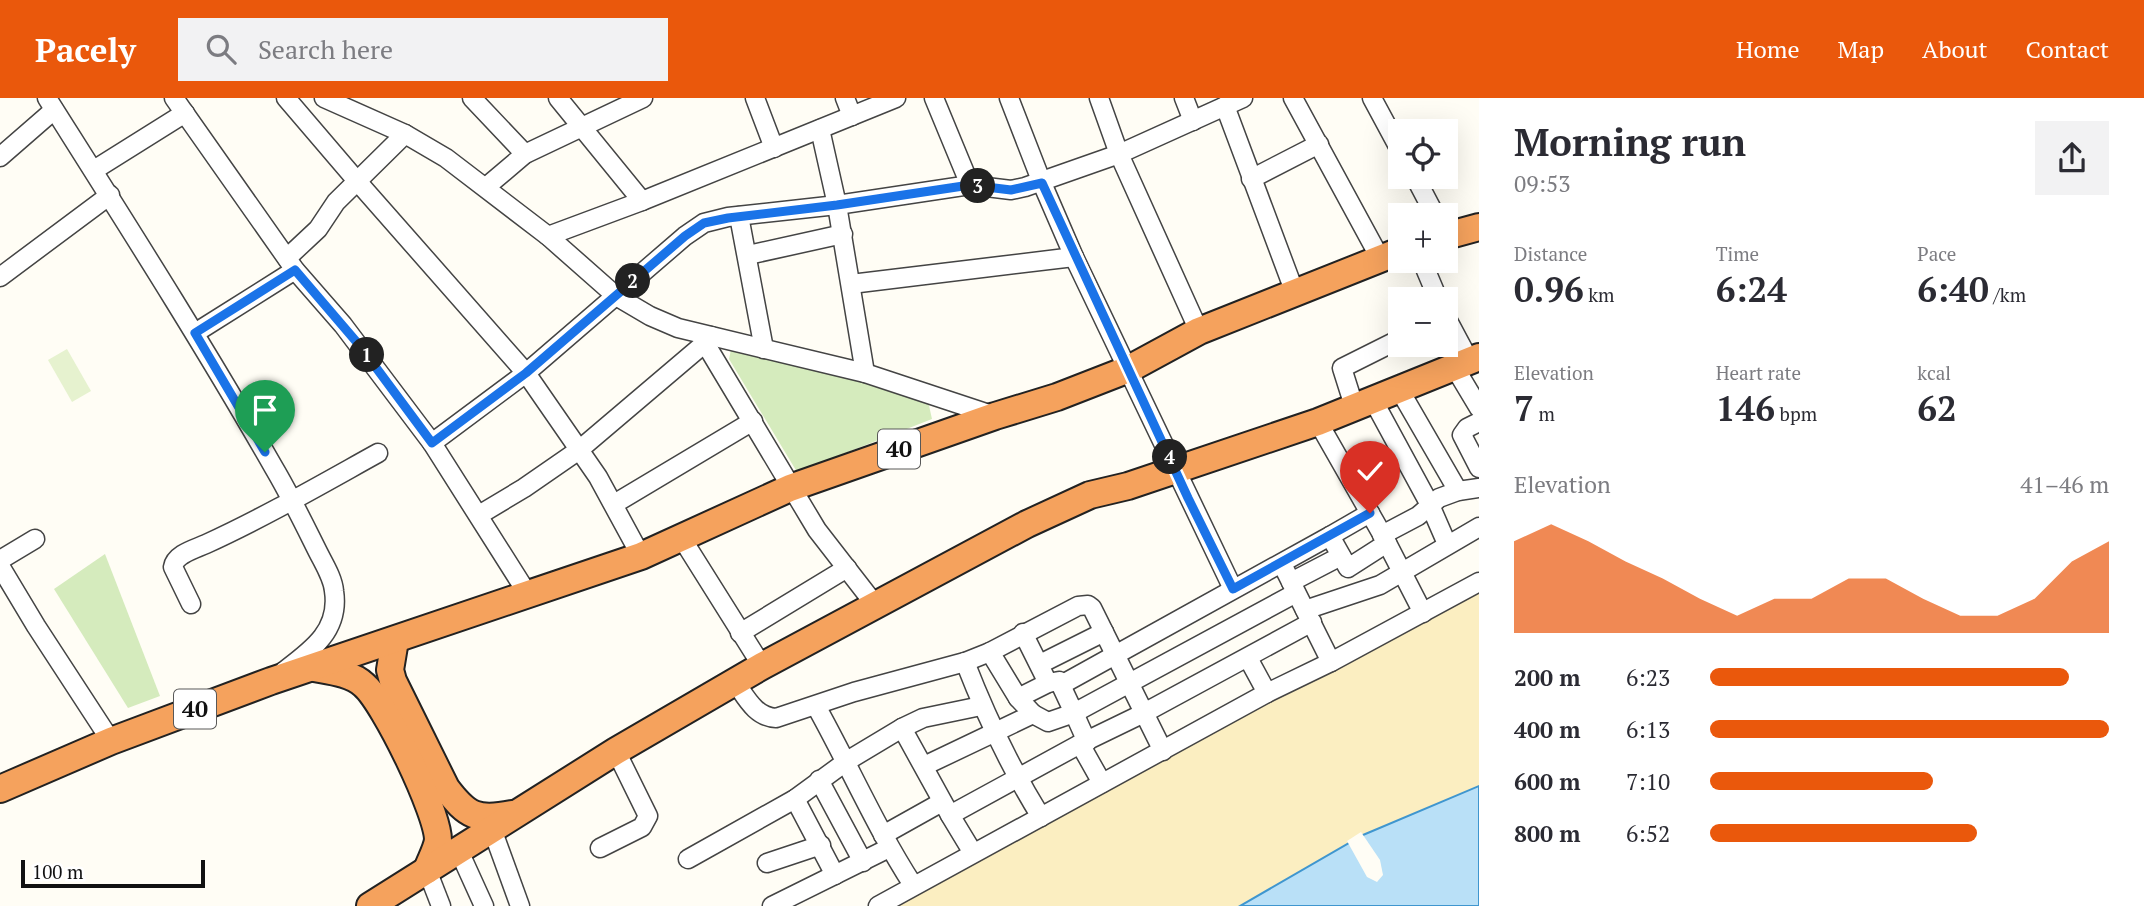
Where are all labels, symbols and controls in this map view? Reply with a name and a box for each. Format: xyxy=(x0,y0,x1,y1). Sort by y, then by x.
search box xyxy=(178,18,668,81)
text: Pacely xyxy=(35,28,136,71)
icon: search xyxy=(202,30,240,68)
text: Search here xyxy=(258,32,393,66)
text: Home xyxy=(1736,33,1800,65)
text: Map xyxy=(1838,33,1884,65)
text: About xyxy=(1922,33,1988,65)
text: Contact xyxy=(2026,33,2109,65)
text: Morning run xyxy=(1514,117,1746,167)
map controls xyxy=(1388,119,1458,357)
button: locate xyxy=(1388,119,1458,189)
button: share xyxy=(2035,121,2109,195)
pin: 3 xyxy=(960,168,996,204)
text: 09:53 xyxy=(1514,168,1571,199)
text: 3 xyxy=(972,173,983,198)
button: + xyxy=(1388,203,1458,273)
text: Distance xyxy=(1514,241,1587,266)
text: Time xyxy=(1716,241,1759,266)
text: Pace xyxy=(1917,241,1956,266)
pin: 2 xyxy=(616,264,650,298)
text: 0.96 xyxy=(1514,266,1584,312)
text: 6:24 xyxy=(1716,266,1787,312)
text: 6:40 xyxy=(1917,266,1989,312)
text: 2 xyxy=(627,268,638,293)
text: km xyxy=(1584,282,1615,307)
text: /km xyxy=(1989,282,2026,307)
button: − xyxy=(1388,287,1458,357)
pin: 1 xyxy=(350,338,384,372)
text: 1 xyxy=(361,342,372,367)
text: Elevation xyxy=(1514,360,1594,385)
text: Heart rate xyxy=(1716,360,1801,385)
text: kcal xyxy=(1917,360,1951,385)
pin xyxy=(235,380,295,452)
text: 7 xyxy=(1514,385,1534,431)
text: 146 xyxy=(1716,385,1775,431)
text: 62 xyxy=(1917,385,1957,431)
icon: arrive xyxy=(246,391,284,429)
text: m xyxy=(1534,401,1555,426)
text: bpm xyxy=(1775,401,1817,426)
road number: 40 xyxy=(878,430,920,468)
pin: 4 xyxy=(1152,440,1188,474)
pin xyxy=(1340,441,1400,513)
text: 4 xyxy=(1164,444,1175,469)
icon: check xyxy=(1351,452,1389,490)
text: Elevation xyxy=(1514,469,1611,500)
text: 41–46 m xyxy=(2020,469,2109,500)
text: 200 m xyxy=(1514,662,1580,693)
text: 6:23 xyxy=(1626,662,1670,693)
road number: 40 xyxy=(174,690,216,729)
text: 400 m xyxy=(1514,714,1580,745)
text: 6:13 xyxy=(1626,714,1670,745)
text: 600 m xyxy=(1514,766,1580,797)
text: 7:10 xyxy=(1626,766,1670,797)
text: 800 m xyxy=(1514,818,1580,849)
text: 6:52 xyxy=(1626,818,1670,849)
scale bar xyxy=(21,857,205,889)
text: 100 m xyxy=(32,859,83,884)

